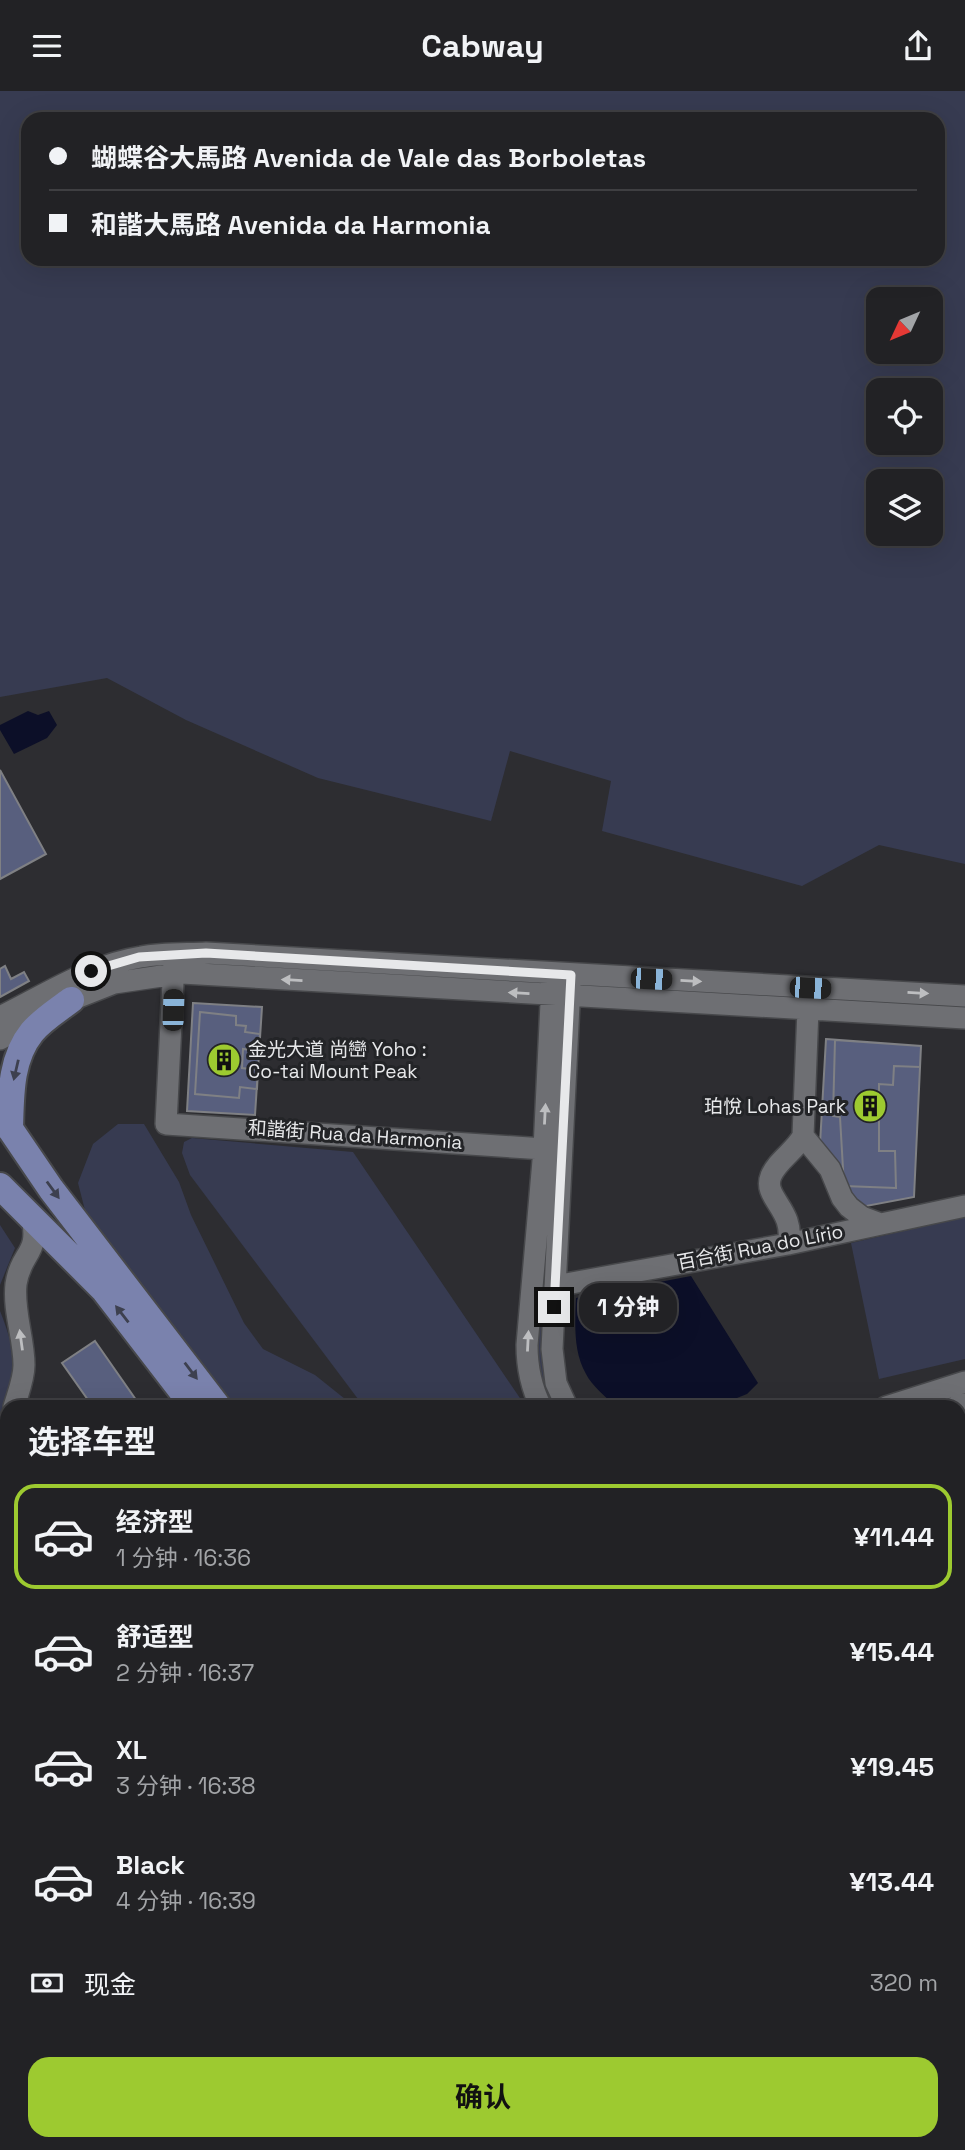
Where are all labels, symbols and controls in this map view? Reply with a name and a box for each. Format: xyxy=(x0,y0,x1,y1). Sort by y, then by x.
text: Cabway xyxy=(421,26,544,66)
icon: menu xyxy=(28,27,66,65)
icon: share xyxy=(899,27,937,65)
text: 蝴蝶谷大馬路 Avenida de Vale das Borboletas xyxy=(91,141,646,175)
text: 和諧大馬路 Avenida da Harmonia xyxy=(91,208,491,242)
north arrow xyxy=(866,287,943,364)
map controls xyxy=(866,287,943,546)
button: locate xyxy=(866,378,943,455)
button: layers xyxy=(866,469,943,546)
route start xyxy=(75,955,107,987)
car xyxy=(630,967,673,991)
one-way arrow xyxy=(281,974,303,985)
one-way arrow xyxy=(680,976,702,987)
car xyxy=(789,976,832,1000)
one-way arrow xyxy=(508,987,530,998)
one-way arrow xyxy=(908,988,930,999)
car xyxy=(162,989,185,1031)
place label: 金光大道 尚巒 Yoho : Co-tai Mount Peak xyxy=(248,1037,427,1084)
building icon: 金光大道 尚巒 Yoho : Co-tai Mount Peak xyxy=(205,1041,243,1079)
one-way arrow xyxy=(10,1059,21,1081)
building icon: 珀悅 Lohas Park xyxy=(851,1087,889,1125)
place label: 珀悅 Lohas Park xyxy=(704,1094,846,1119)
one-way arrow xyxy=(540,1103,551,1125)
street label: 和諧街 Rua da Harmonia xyxy=(247,1115,463,1155)
one-way arrow xyxy=(46,1181,60,1199)
street label: 百合街 Rua do Lírio xyxy=(675,1219,845,1275)
callout: 1 分钟 xyxy=(578,1283,676,1331)
route end xyxy=(538,1291,570,1323)
text: 1 分钟 xyxy=(597,1292,659,1322)
one-way arrow xyxy=(116,1305,130,1323)
one-way arrow xyxy=(15,1329,26,1351)
one-way arrow xyxy=(522,1330,533,1352)
one-way arrow xyxy=(183,1362,197,1380)
text: 选择车型 xyxy=(28,1422,156,1462)
icon: car xyxy=(32,1505,95,1568)
text: 经济型 xyxy=(116,1505,194,1539)
text: ¥11.44 xyxy=(854,1520,934,1554)
text: 1 分钟 · 16:36 xyxy=(116,1543,251,1573)
icon: car xyxy=(32,1620,95,1683)
text: 舒适型 xyxy=(116,1620,194,1654)
text: ¥15.44 xyxy=(850,1635,934,1669)
text: 2 分钟 · 16:37 xyxy=(116,1658,254,1688)
text: XL xyxy=(116,1733,147,1767)
icon: car xyxy=(32,1735,95,1798)
text: ¥19.45 xyxy=(850,1750,934,1784)
text: 3 分钟 · 16:38 xyxy=(116,1771,256,1801)
text: Black xyxy=(116,1848,185,1882)
icon: car xyxy=(32,1850,95,1913)
text: ¥13.44 xyxy=(849,1865,934,1899)
text: 4 分钟 · 16:39 xyxy=(116,1886,256,1916)
icon: cash xyxy=(28,1964,66,2002)
text: 现金 xyxy=(84,1968,136,2002)
text: 320 m xyxy=(870,1968,938,1998)
button: 确认 xyxy=(28,2057,938,2137)

